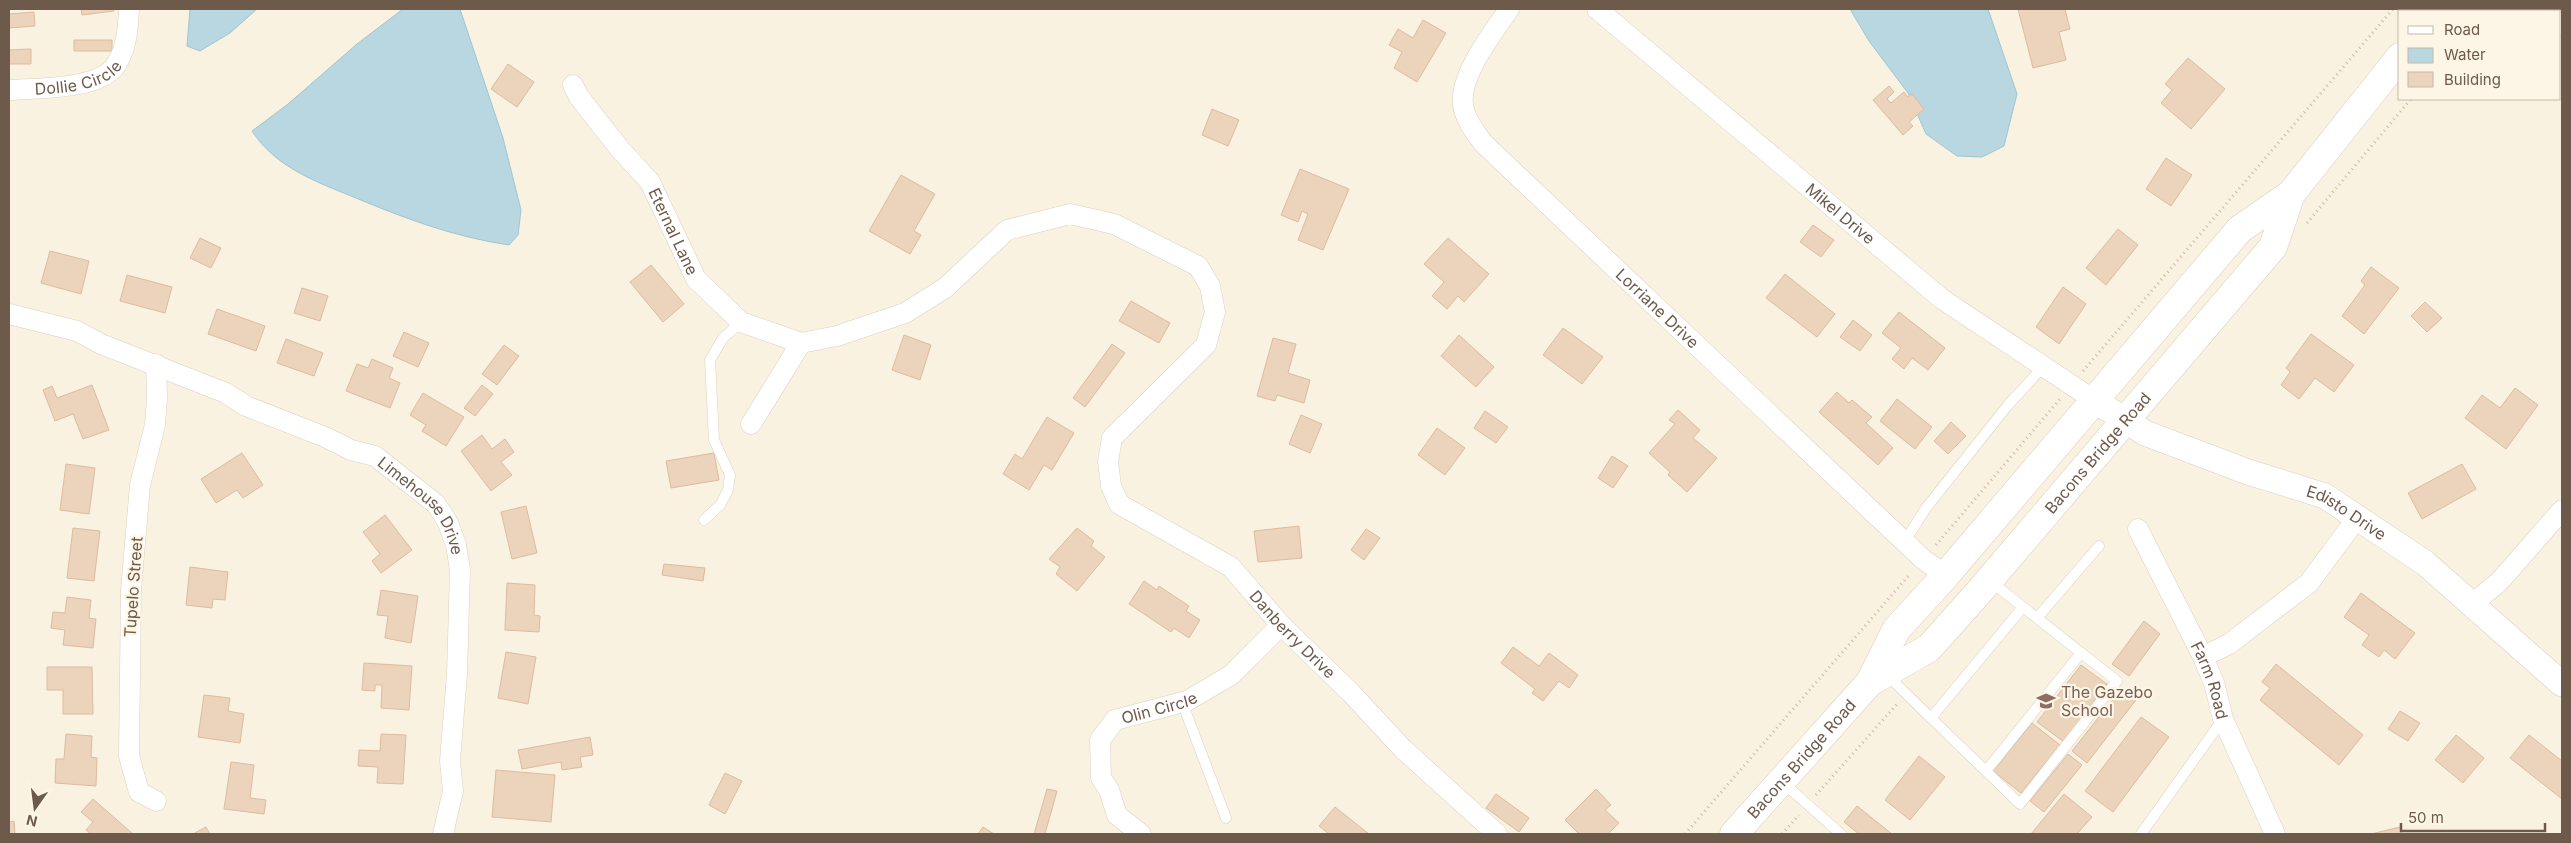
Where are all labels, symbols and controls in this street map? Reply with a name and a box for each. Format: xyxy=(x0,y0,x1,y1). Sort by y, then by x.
legend xyxy=(2398,10,2561,100)
text: Road xyxy=(2444,20,2480,39)
text: Water xyxy=(2444,45,2486,64)
street label: Dollie Circle xyxy=(34,57,126,99)
text: Building xyxy=(2444,70,2501,89)
street label: Mikel Drive xyxy=(1802,179,1879,248)
street label: Eternal Lane xyxy=(644,185,703,278)
street label: Lorriane Drive xyxy=(1612,264,1703,352)
street label: Bacons Bridge Road xyxy=(2040,388,2155,518)
street label: Limehouse Drive xyxy=(374,452,467,556)
street label: Edisto Drive xyxy=(2304,481,2390,544)
street label: Tupelo Street xyxy=(120,536,146,638)
street label: Danberry Drive xyxy=(1246,586,1340,682)
street label: Farm Road xyxy=(2187,638,2233,721)
place label: The Gazebo School xyxy=(2061,682,2153,720)
street label: Olin Circle xyxy=(1119,687,1201,728)
school or university icon: The Gazebo School xyxy=(2035,690,2057,712)
street label: Bacons Bridge Road xyxy=(1743,695,1860,823)
north arrow xyxy=(10,783,60,833)
scale bar xyxy=(2401,800,2545,832)
text: 50 m xyxy=(2408,808,2444,827)
text: N xyxy=(25,812,39,831)

